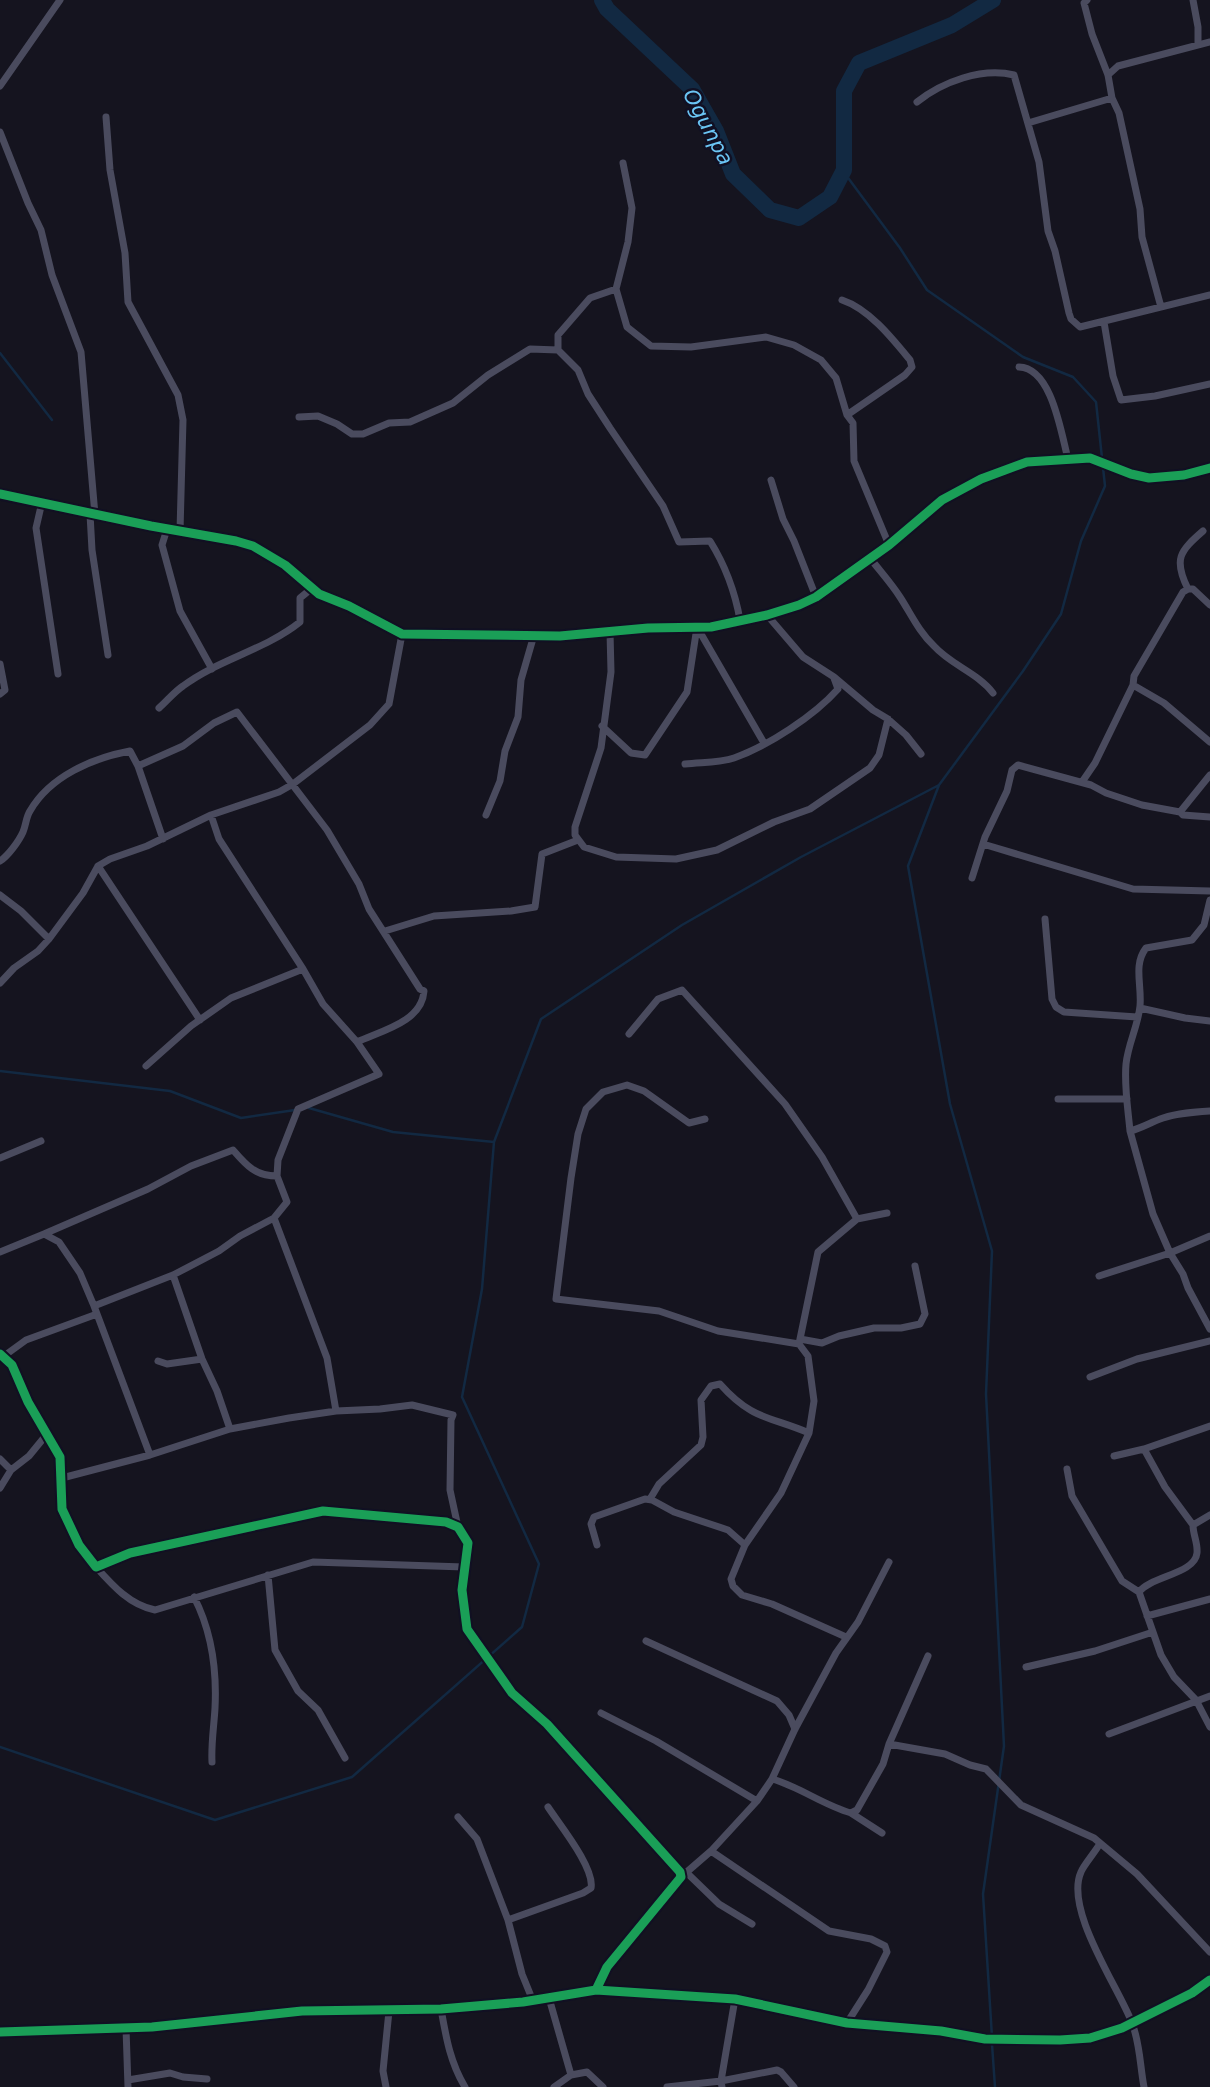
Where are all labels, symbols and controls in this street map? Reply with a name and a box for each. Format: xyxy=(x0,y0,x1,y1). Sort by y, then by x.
water label: Ogunpa xyxy=(678,85,738,169)

